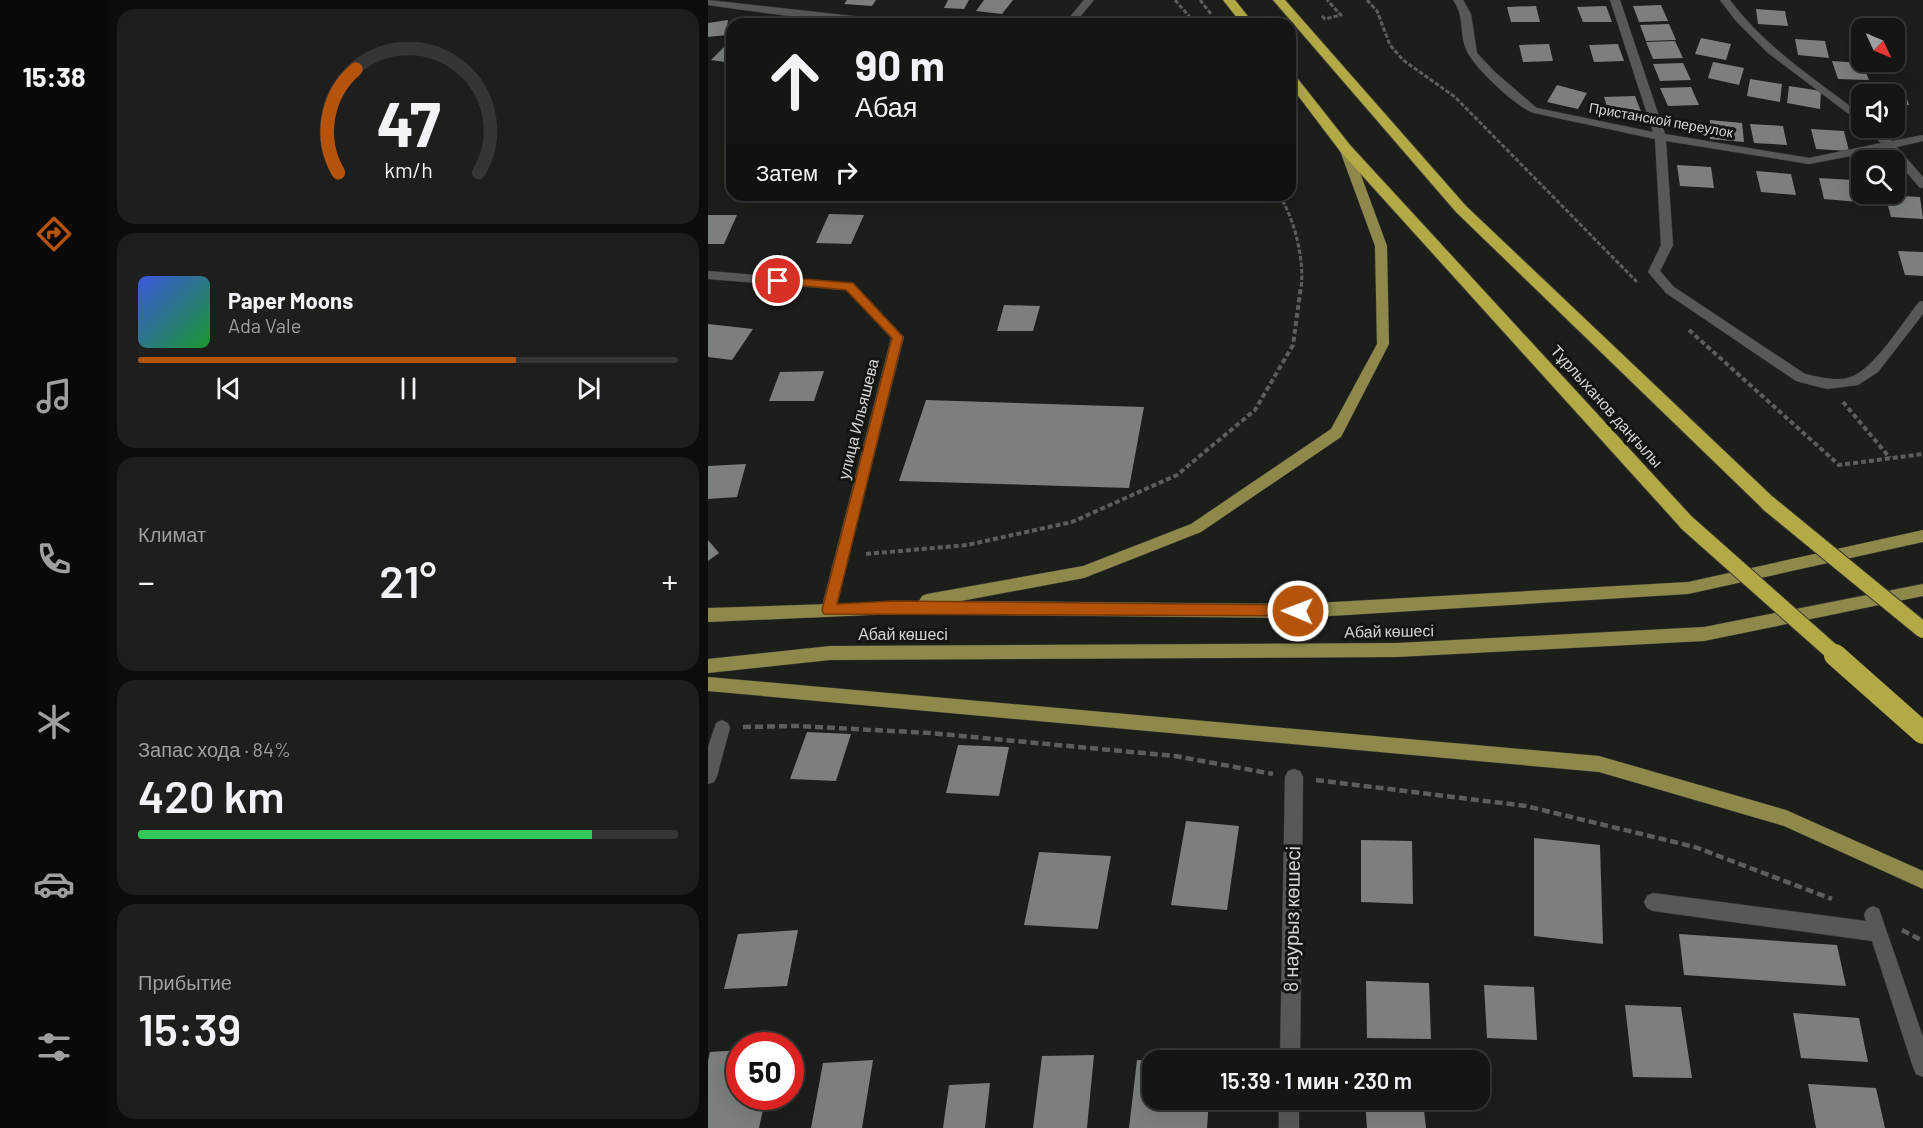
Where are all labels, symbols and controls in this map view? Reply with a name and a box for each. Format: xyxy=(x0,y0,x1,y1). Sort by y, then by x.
north arrow xyxy=(1851,18,1905,72)
map controls xyxy=(1851,18,1905,204)
text: 90 m xyxy=(855,39,945,89)
icon: ahead xyxy=(756,42,834,120)
text: 15:38 xyxy=(22,60,86,92)
button: sound xyxy=(1851,84,1905,138)
text: 47 xyxy=(376,86,440,160)
text: Абая xyxy=(855,90,918,122)
street label: Пристанской переулок xyxy=(1588,98,1735,141)
button: search xyxy=(1851,150,1905,204)
icon: right xyxy=(830,156,863,189)
text: km/h xyxy=(384,158,432,183)
text: Затем xyxy=(756,159,818,185)
icon: directions xyxy=(33,213,75,255)
pin xyxy=(752,255,803,306)
icon: arrive xyxy=(761,264,794,297)
text: Paper Moons xyxy=(228,287,353,313)
text: Ada Vale xyxy=(228,313,301,337)
street label: Тұрлыханов даңғылы xyxy=(1547,340,1667,471)
street label: улица Ильяшева xyxy=(833,356,882,481)
icon: previous xyxy=(212,372,245,405)
icon: pause xyxy=(392,372,425,405)
icon: next xyxy=(572,372,605,405)
icon: music xyxy=(33,375,75,417)
text: Климат xyxy=(138,522,206,546)
icon: phone xyxy=(33,538,75,580)
text: 21° xyxy=(379,553,437,607)
text: − xyxy=(138,561,155,601)
text: + xyxy=(661,561,678,601)
position arrow xyxy=(1266,579,1330,643)
street label: Абай көшесі xyxy=(1344,620,1434,641)
street label: Абай көшесі xyxy=(858,624,948,643)
icon: climate xyxy=(33,701,75,743)
text: Запас хода · 84% xyxy=(138,737,291,761)
text: 420 km xyxy=(138,768,284,822)
street label: 8 наурыз көшесі xyxy=(1278,846,1304,992)
icon: car xyxy=(33,863,75,905)
text: Прибытие xyxy=(138,970,232,994)
text: 15:39 xyxy=(138,1001,241,1055)
icon: filters xyxy=(33,1026,75,1068)
speed limit sign: 50 xyxy=(726,1032,804,1110)
text: 15:39 · 1 мин · 230 m xyxy=(1220,1067,1412,1093)

